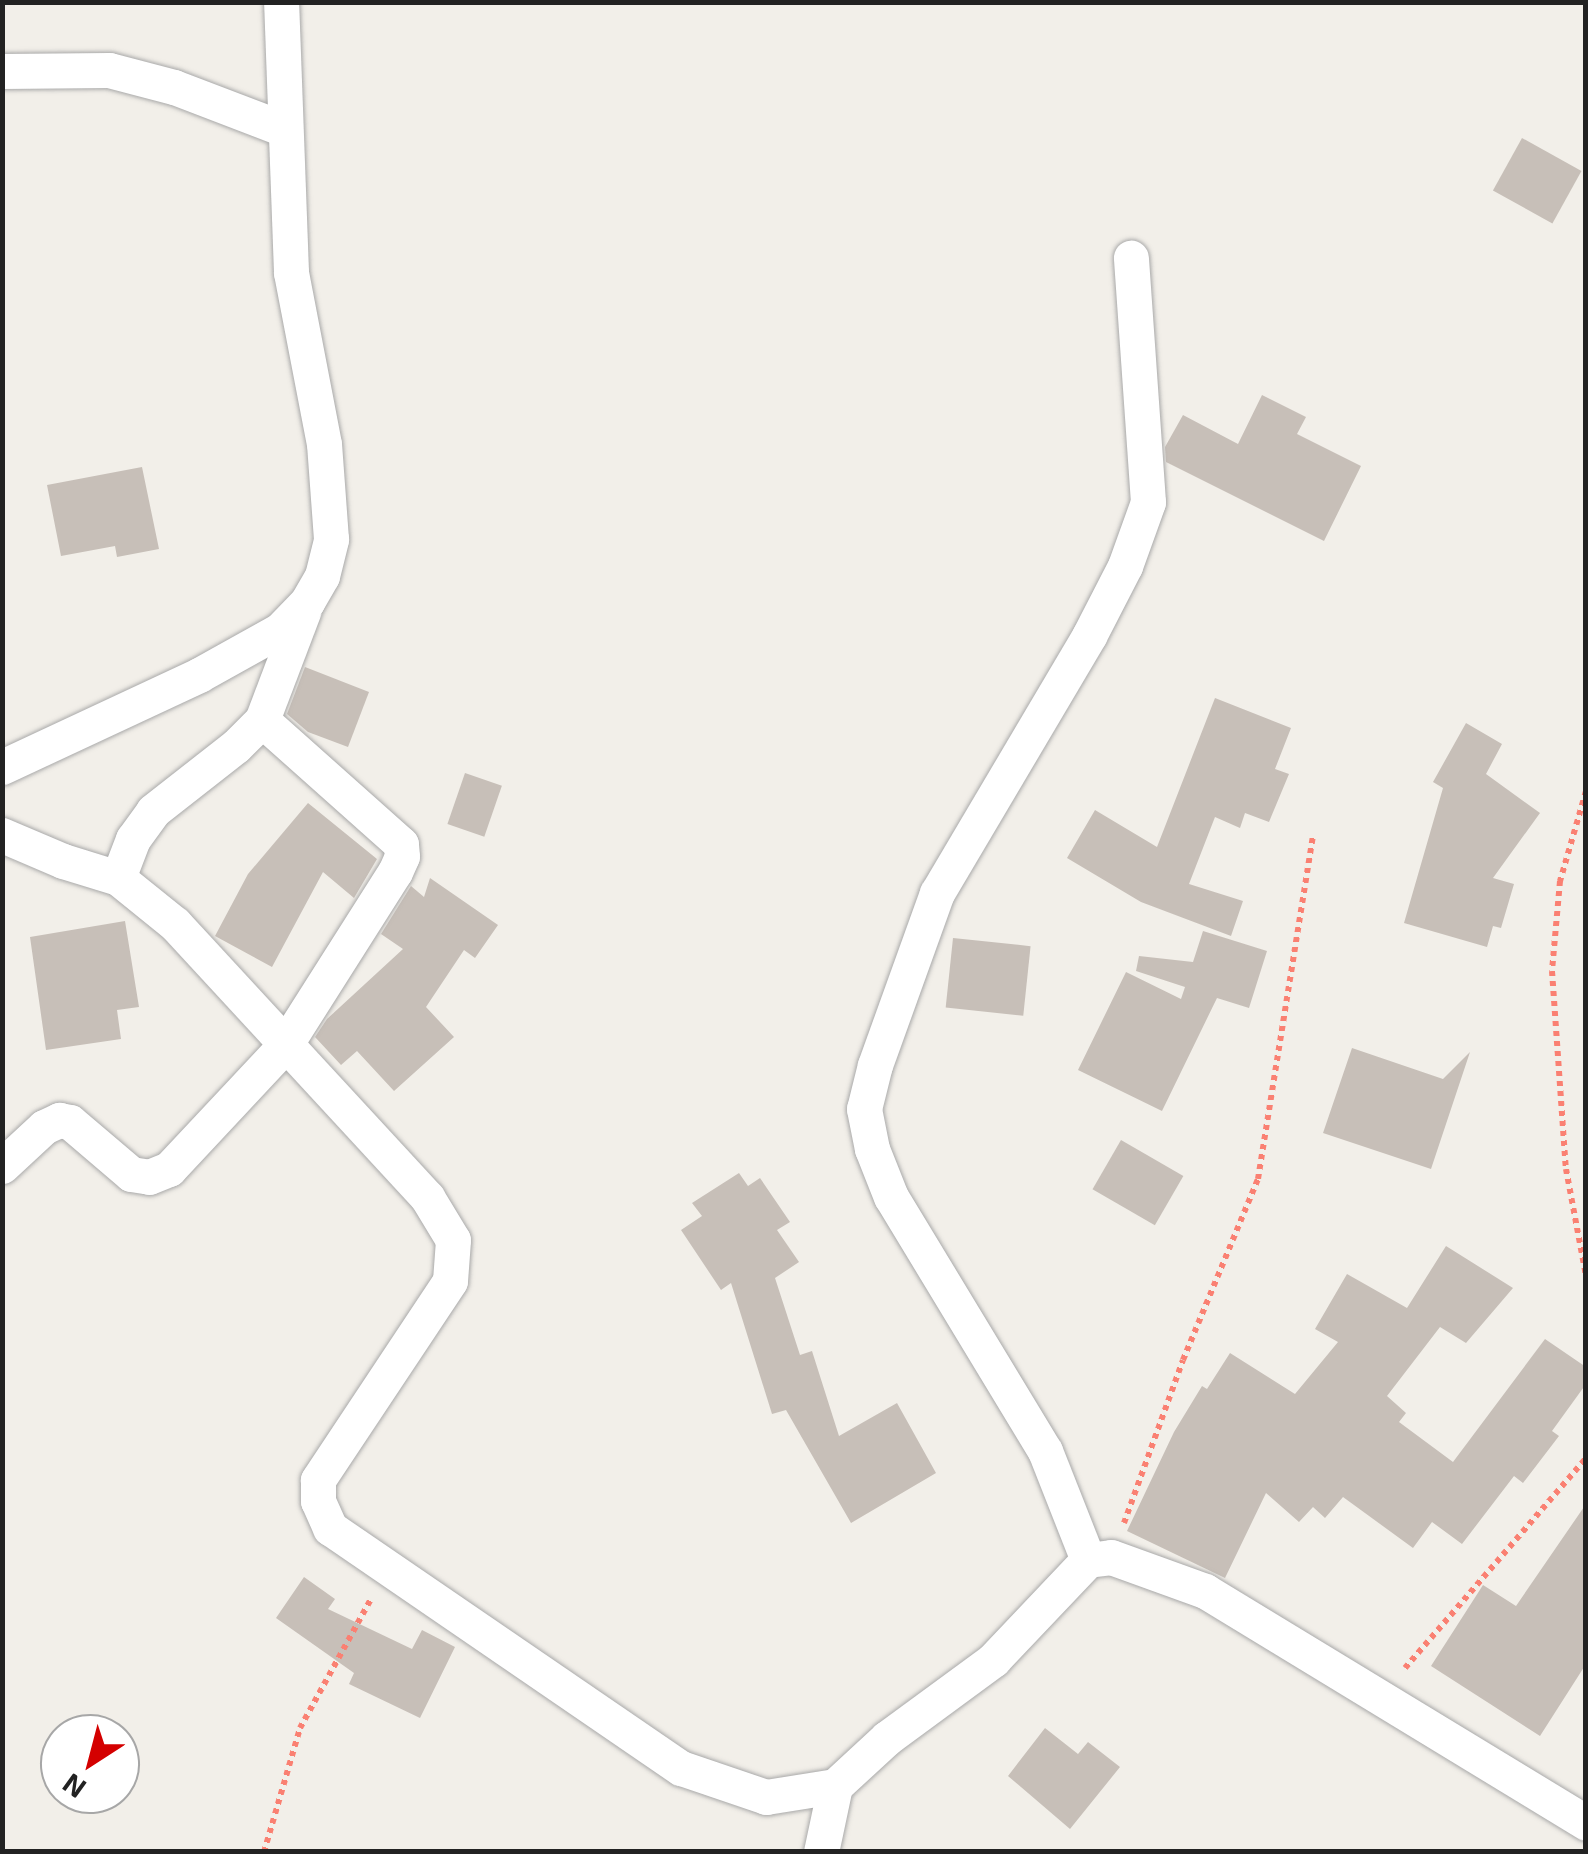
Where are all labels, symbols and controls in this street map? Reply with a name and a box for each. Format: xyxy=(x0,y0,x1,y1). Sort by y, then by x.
north arrow xyxy=(40,1714,140,1814)
text: N xyxy=(55,1767,92,1806)

